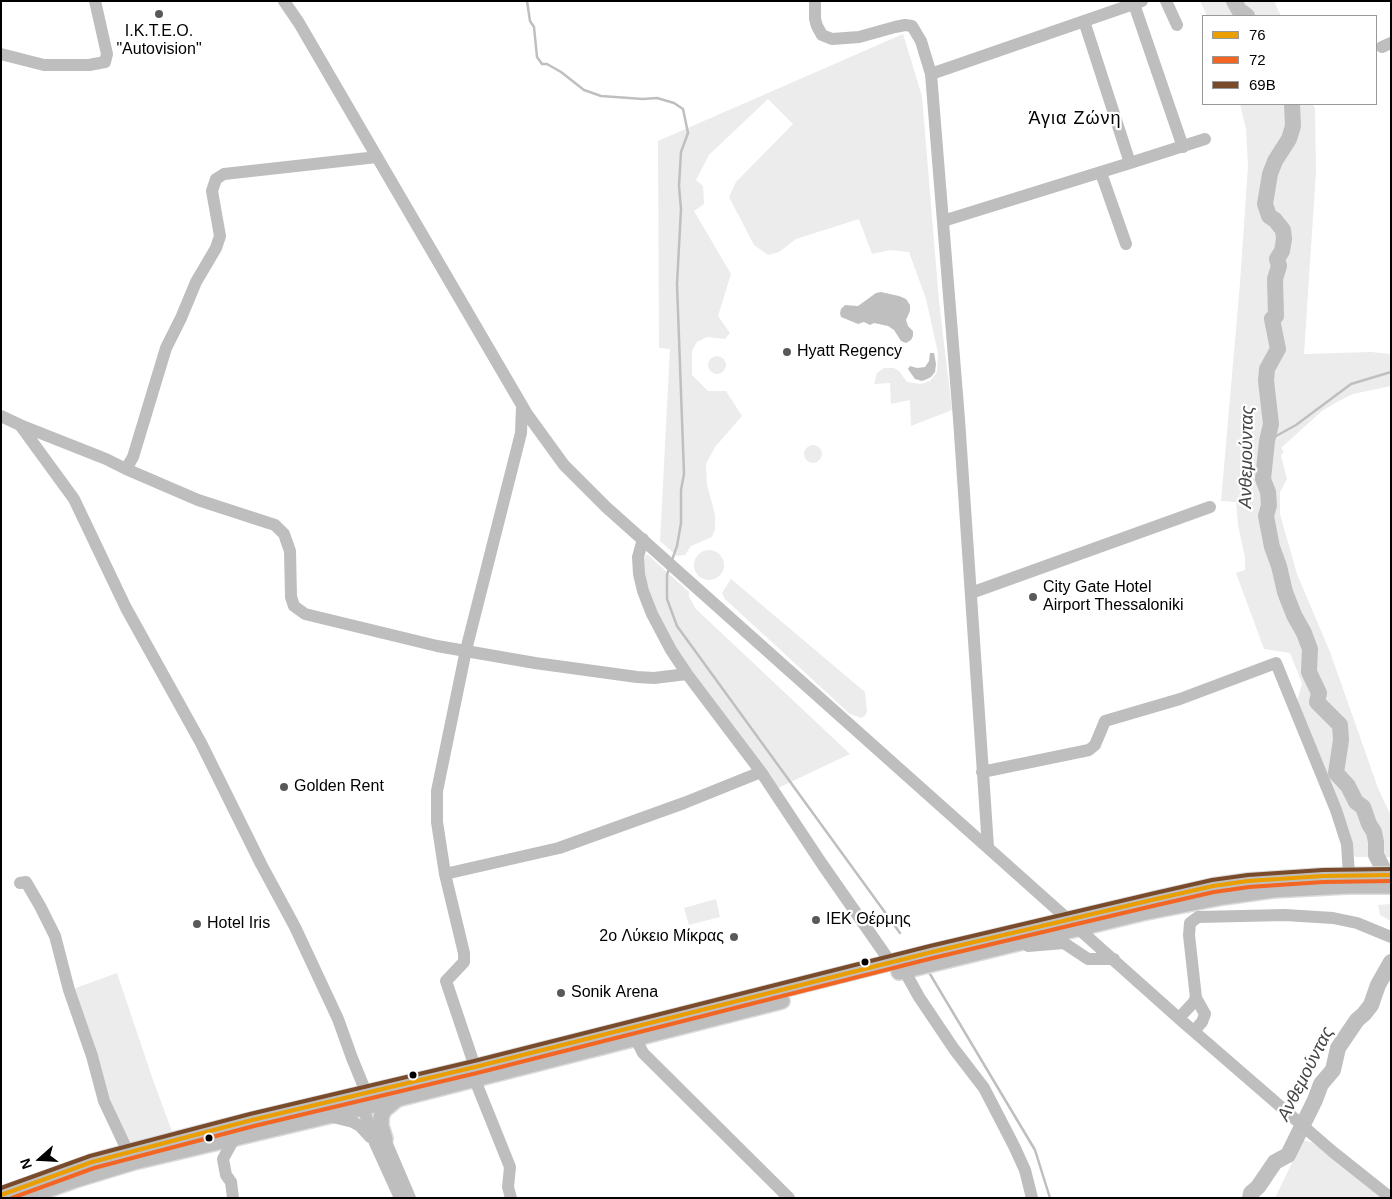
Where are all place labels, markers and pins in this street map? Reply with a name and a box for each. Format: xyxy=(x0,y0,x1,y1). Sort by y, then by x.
marker: I.Κ.Τ.Ε.Ο. "Autovision" xyxy=(153,8,165,20)
place label: I.Κ.Τ.Ε.Ο. "Autovision" xyxy=(116,22,202,60)
place label: Hyatt Regency xyxy=(797,342,902,362)
marker: Hyatt Regency xyxy=(781,346,793,358)
place label: City Gate Hotel Airport Thessaloniki xyxy=(1043,578,1184,616)
marker: City Gate Hotel Airport Thessaloniki xyxy=(1027,591,1039,603)
place label: Golden Rent xyxy=(294,777,384,797)
marker: Golden Rent xyxy=(278,781,290,793)
place label: ΙΕΚ Θέρμης xyxy=(826,910,911,930)
place label: Hotel Iris xyxy=(207,914,270,934)
marker: ΙΕΚ Θέρμης xyxy=(810,914,822,926)
marker: Hotel Iris xyxy=(191,918,203,930)
place label: 2ο Λύκειο Μίκρας xyxy=(599,927,724,947)
marker: 2ο Λύκειο Μίκρας xyxy=(728,931,740,943)
unlabelled marker xyxy=(860,957,870,967)
place label: Sonik Arena xyxy=(571,983,658,1003)
marker: Sonik Arena xyxy=(555,987,567,999)
unlabelled marker xyxy=(408,1070,418,1080)
unlabelled marker xyxy=(204,1133,214,1143)

